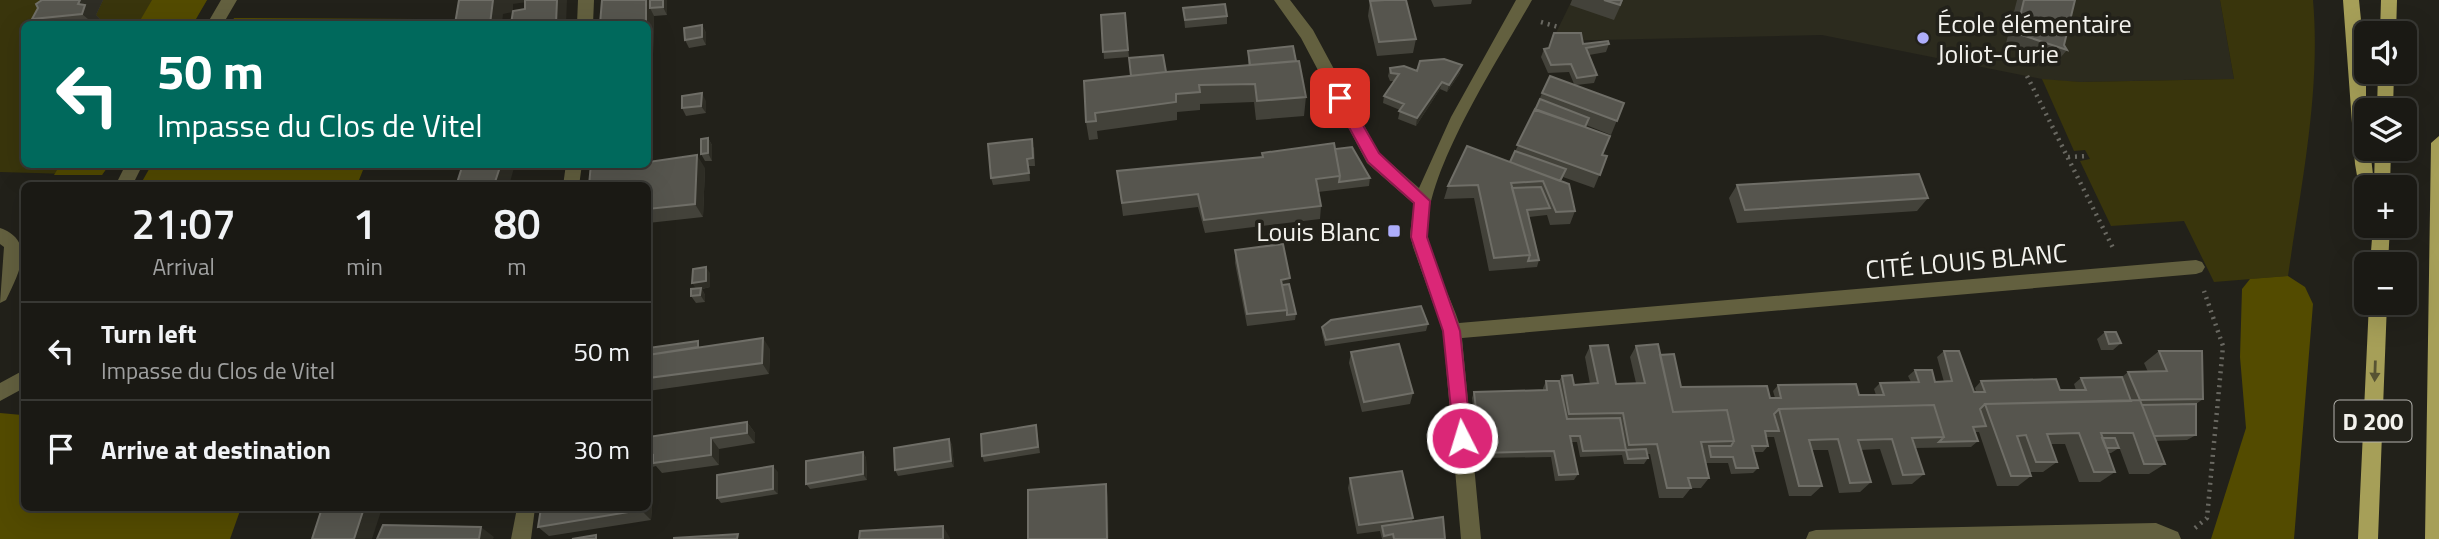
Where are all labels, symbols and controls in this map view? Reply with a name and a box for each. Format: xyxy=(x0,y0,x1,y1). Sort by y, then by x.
place label: École élémentaire Joliot-Curie xyxy=(1937,4,2132,73)
map controls xyxy=(2354,21,2417,315)
button: sound xyxy=(2354,21,2417,84)
marker: École élémentaire Joliot-Curie xyxy=(1915,30,1931,46)
text: 50 m xyxy=(157,33,264,108)
icon: left xyxy=(42,49,133,140)
pin xyxy=(1310,68,1370,128)
icon: arrive xyxy=(1321,79,1359,117)
button: layers xyxy=(2354,98,2417,161)
text: Impasse du Clos de Vitel xyxy=(157,101,483,149)
button: + xyxy=(2354,175,2417,238)
text: 21:07 xyxy=(132,191,236,255)
text: 1 xyxy=(353,191,376,255)
text: 80 xyxy=(493,191,540,255)
place label: Louis Blanc xyxy=(1256,212,1380,251)
marker: Louis Blanc xyxy=(1386,223,1402,239)
street label: CITÉ LOUIS BLANC xyxy=(1864,233,2068,289)
text: Arrival xyxy=(152,249,215,284)
text: min xyxy=(346,249,383,284)
text: m xyxy=(507,249,527,284)
button: − xyxy=(2354,252,2417,315)
text: Turn left xyxy=(101,314,196,353)
icon: left xyxy=(42,332,80,370)
text: 50 m xyxy=(573,332,630,371)
text: Impasse du Clos de Vitel xyxy=(101,353,335,388)
one-way arrow xyxy=(2369,360,2380,382)
road number: D 200 xyxy=(2334,400,2412,442)
position arrow xyxy=(1425,401,1499,475)
icon: arrive xyxy=(42,430,80,468)
text: Arrive at destination xyxy=(101,430,331,469)
text: 30 m xyxy=(573,430,630,469)

